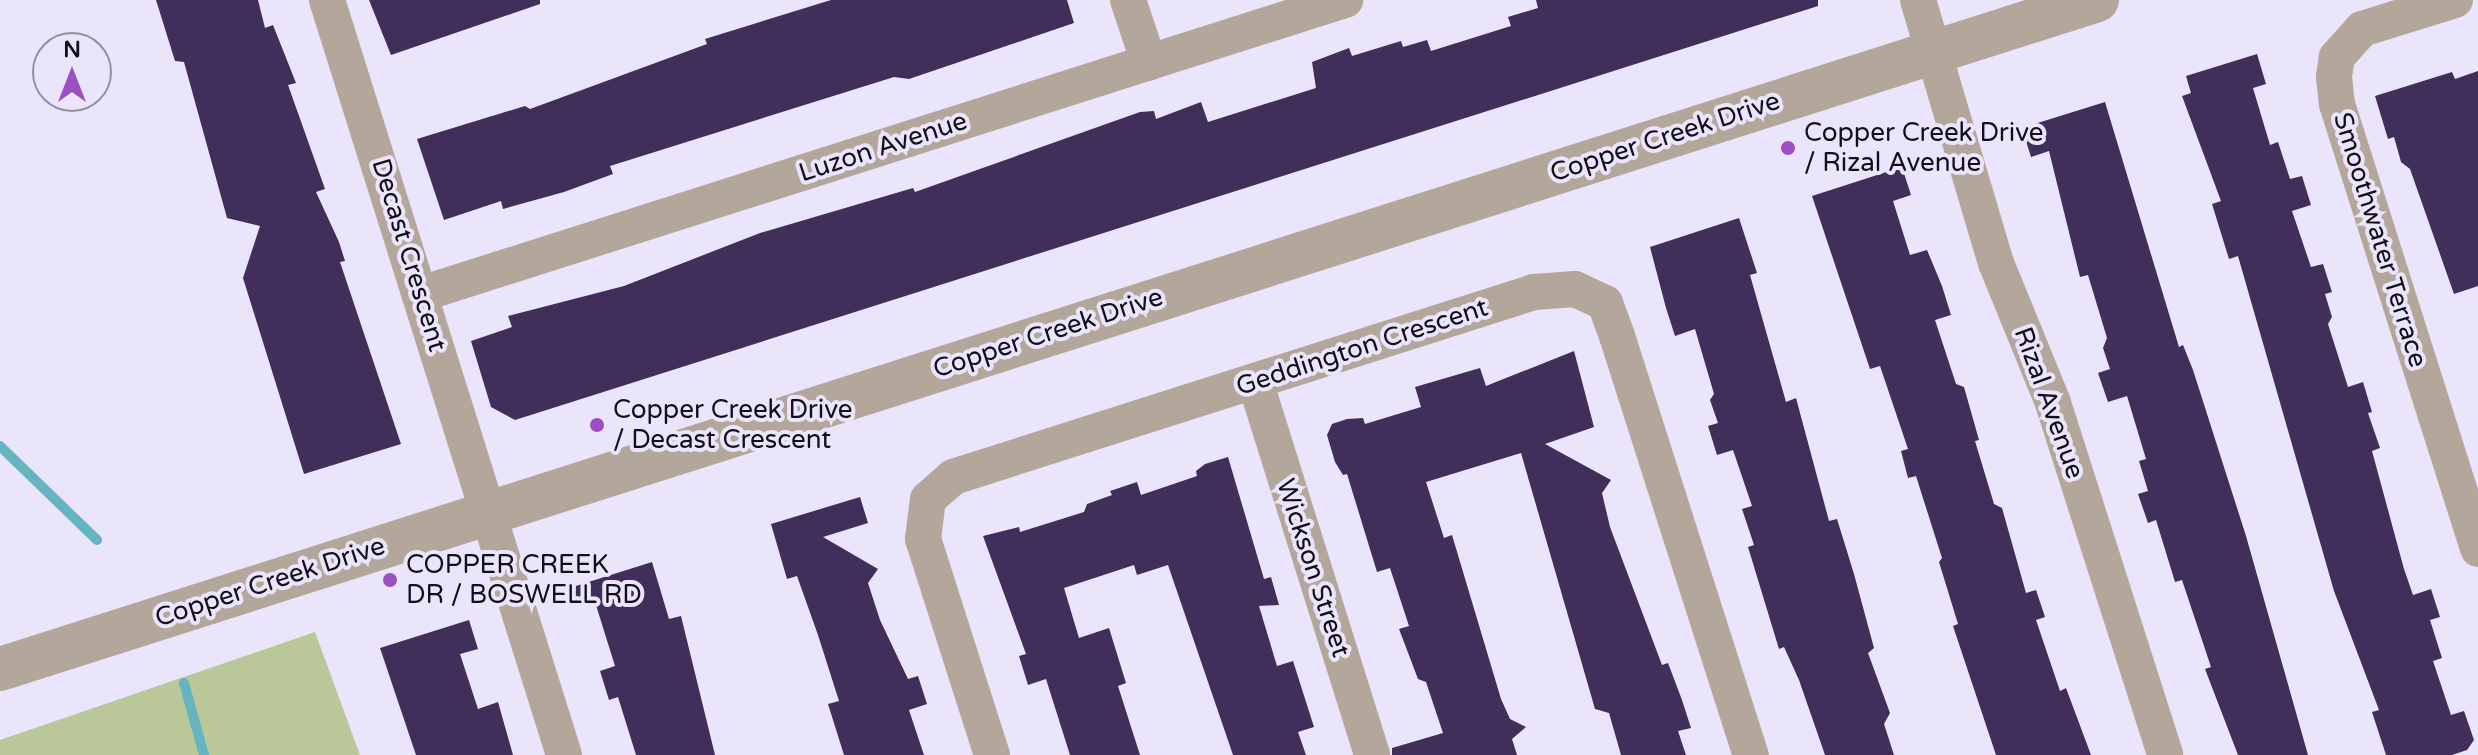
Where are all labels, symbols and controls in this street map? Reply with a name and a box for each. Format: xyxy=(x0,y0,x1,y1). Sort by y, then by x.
north arrow xyxy=(32,32,112,112)
text: N xyxy=(63,37,81,63)
street label: Copper Creek Drive xyxy=(1546,85,1784,189)
street label: Luzon Avenue xyxy=(795,105,971,189)
street label: Smoothwater Terrace xyxy=(2326,109,2434,371)
place label: Copper Creek Drive / Rizal Avenue xyxy=(1804,117,2044,178)
marker: Copper Creek Drive / Rizal Avenue xyxy=(1779,139,1797,157)
street label: Decast Crescent xyxy=(365,155,453,355)
street label: Copper Creek Drive xyxy=(929,281,1167,385)
street label: Geddington Crescent xyxy=(1232,292,1492,402)
street label: Rizal Avenue xyxy=(2007,323,2091,483)
place label: Copper Creek Drive / Decast Crescent xyxy=(613,394,853,456)
marker: Copper Creek Drive / Decast Crescent xyxy=(588,416,606,434)
street label: Wickson Street xyxy=(1269,475,1357,661)
street label: Copper Creek Drive xyxy=(151,530,389,634)
place label: COPPER CREEK DR / BOSWELL RD xyxy=(406,549,642,610)
marker: COPPER CREEK DR / BOSWELL RD xyxy=(381,571,399,589)

